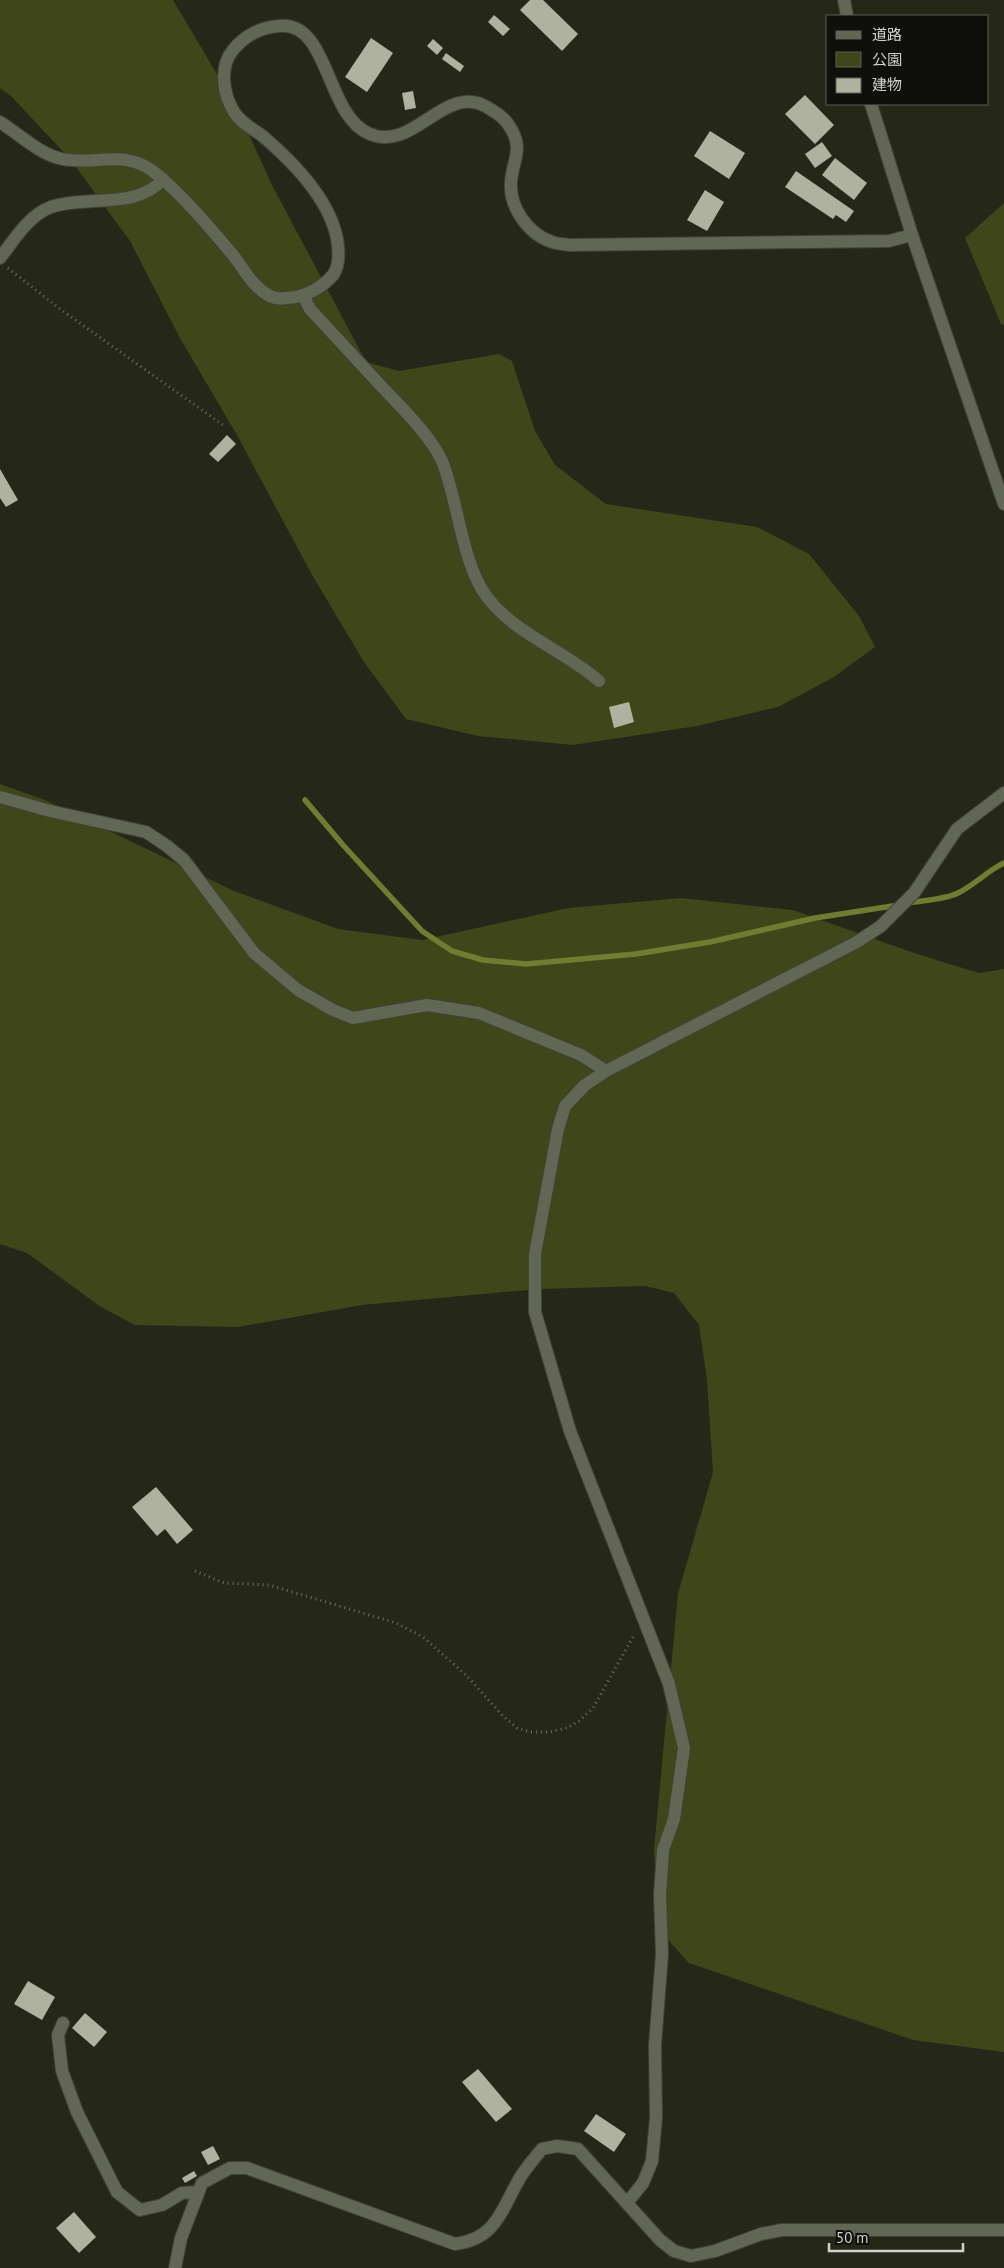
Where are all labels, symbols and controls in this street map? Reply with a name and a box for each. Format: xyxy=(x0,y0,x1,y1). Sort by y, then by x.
legend xyxy=(826,15,989,105)
text: 道路 xyxy=(872,25,902,44)
text: 公園 xyxy=(872,50,902,69)
text: 建物 xyxy=(872,75,902,94)
scale bar xyxy=(829,2220,963,2252)
text: 50 m xyxy=(836,2228,869,2247)

